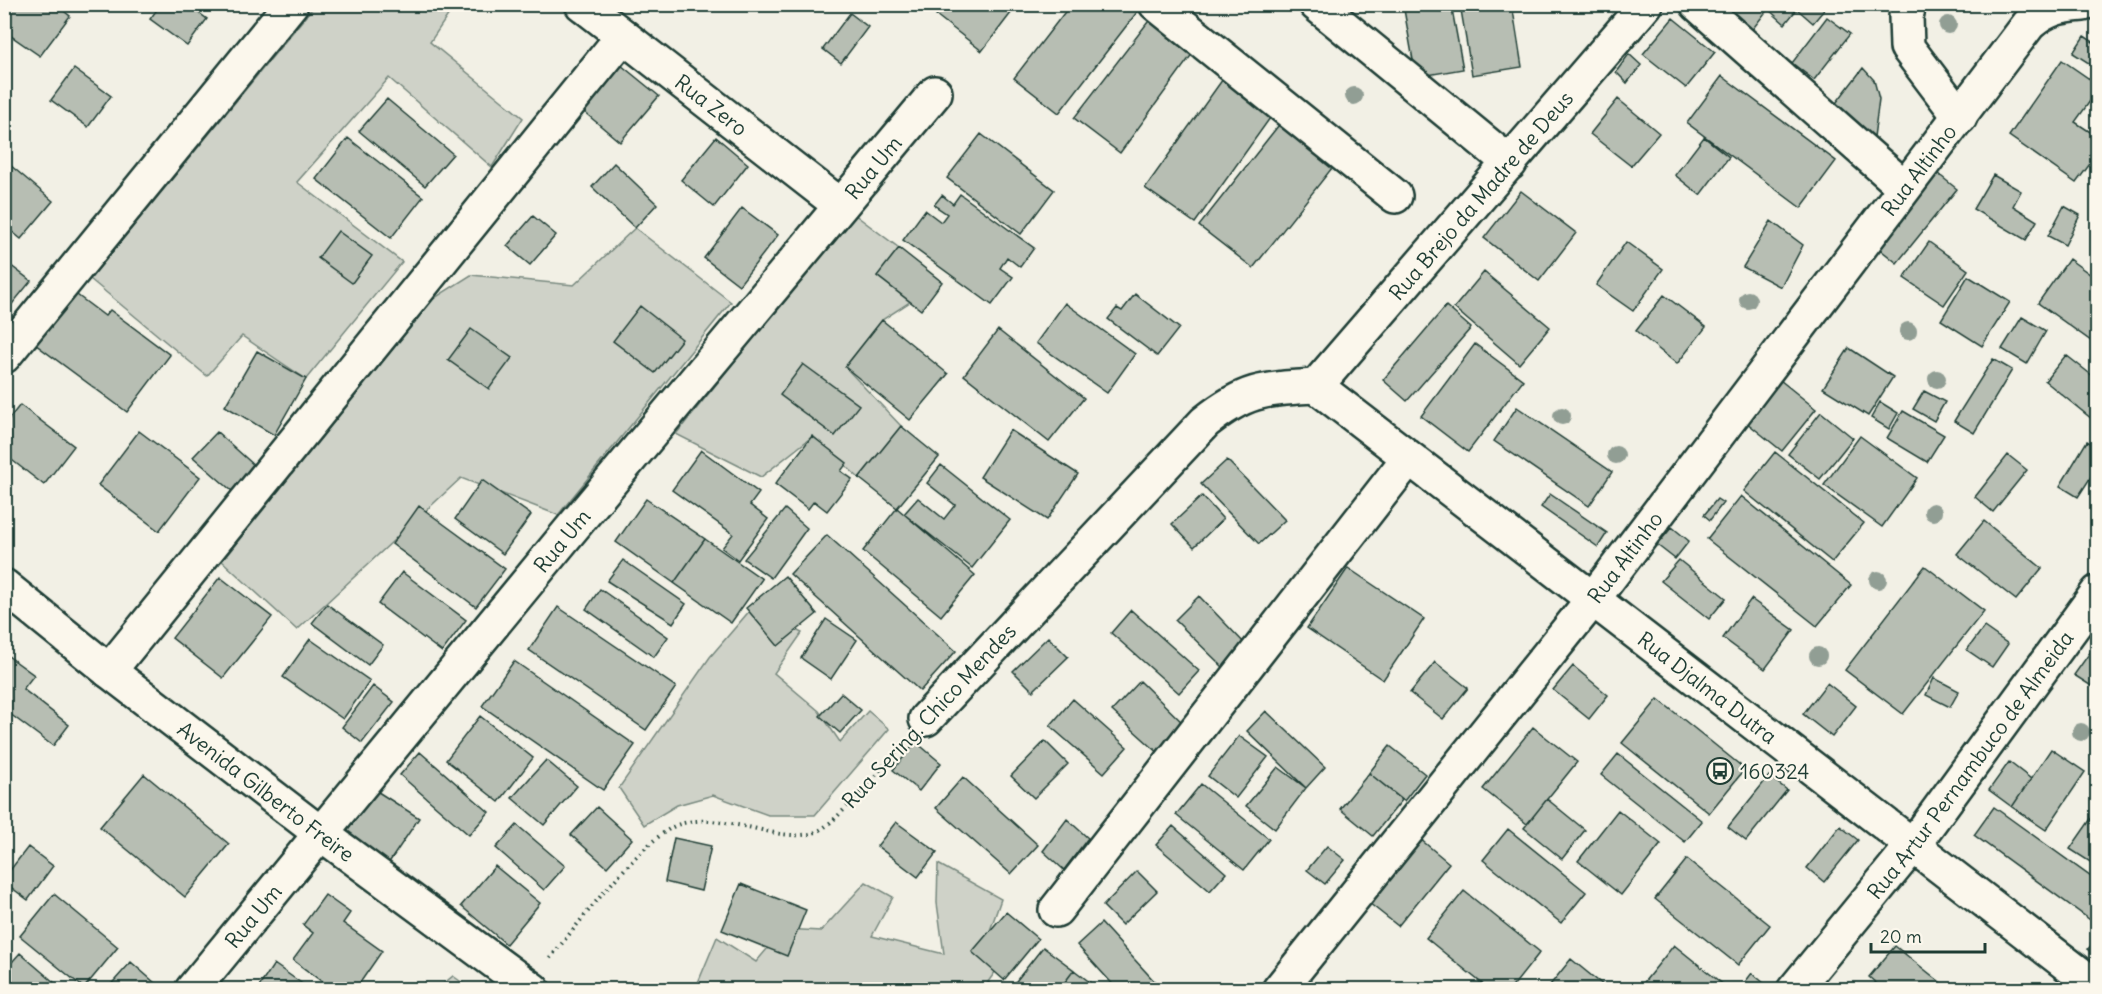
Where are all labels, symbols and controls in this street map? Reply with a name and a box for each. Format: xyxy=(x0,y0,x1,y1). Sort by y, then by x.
street label: Rua Zero xyxy=(670,68,753,142)
street label: Rua Brejo da Madre de Deus xyxy=(1383,85,1579,306)
street label: Rua Altinho xyxy=(1875,118,1962,221)
street label: Rua Um xyxy=(839,130,907,205)
street label: Rua Um xyxy=(528,503,596,578)
street label: Rua Altinho xyxy=(1581,506,1668,609)
street label: Rua Sering. Chico Mendes xyxy=(836,618,1022,814)
street label: Rua Djalma Dutra xyxy=(1632,625,1783,749)
street label: Rua Artur Pernambuco de Almeida xyxy=(1861,625,2079,904)
street label: Avenida Gilberto Freire xyxy=(172,715,360,867)
bus stop icon: 160324 xyxy=(1705,756,1735,786)
place label: 160324 xyxy=(1740,758,1810,785)
street label: Rua Um xyxy=(219,878,287,953)
scale bar xyxy=(1871,916,1985,954)
text: 20 m xyxy=(1880,925,1922,948)

